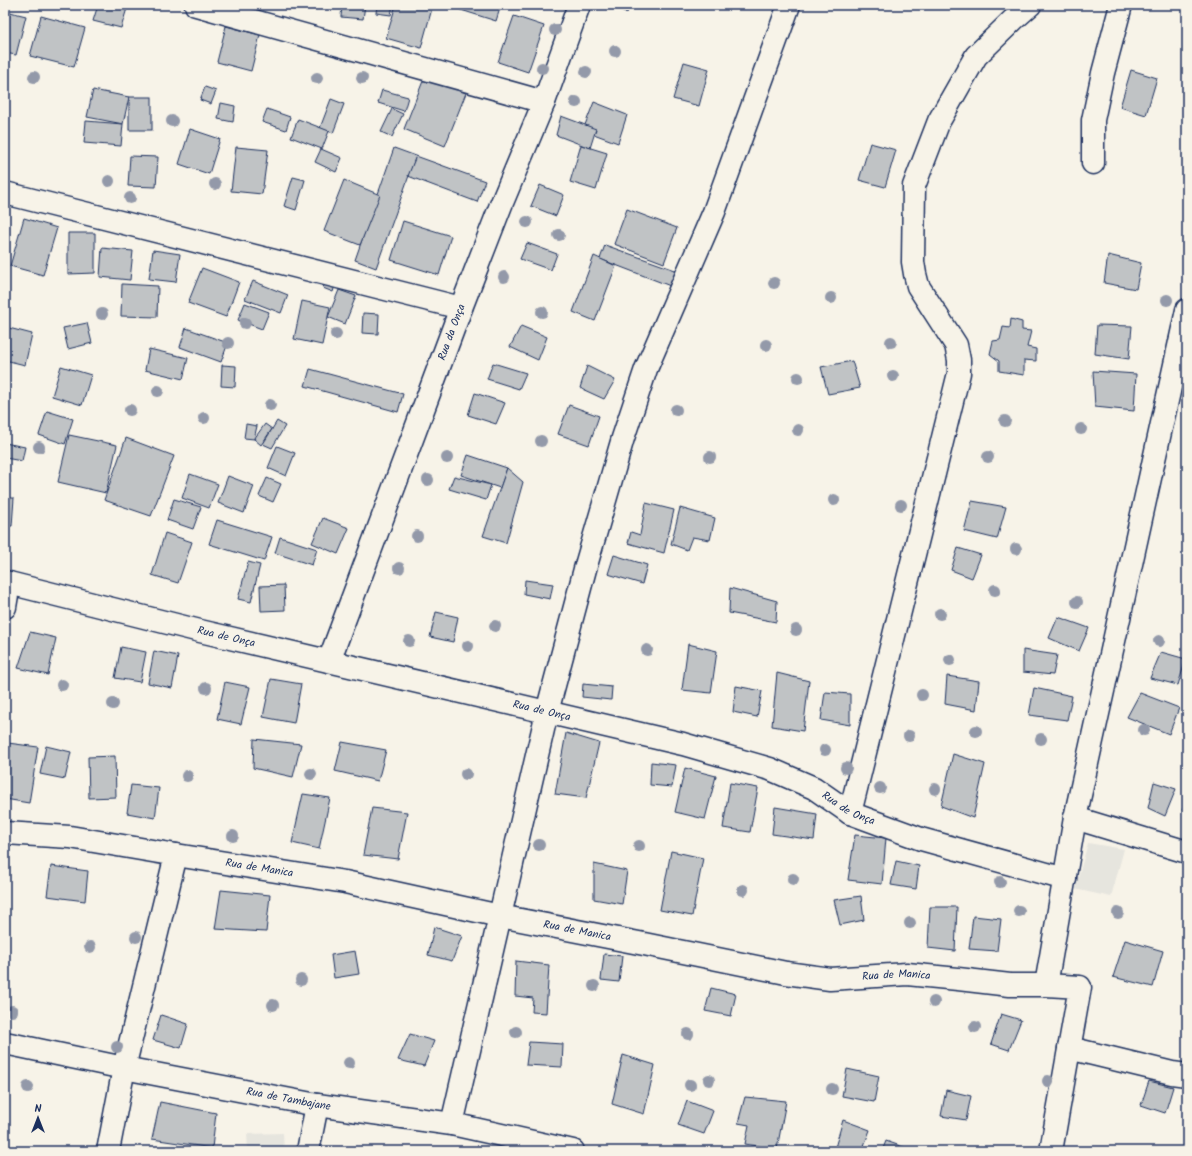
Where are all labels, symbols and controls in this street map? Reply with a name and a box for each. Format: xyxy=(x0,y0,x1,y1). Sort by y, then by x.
street label: Rua da Onça xyxy=(433,301,471,363)
street label: Rua de Onça xyxy=(195,622,257,653)
street label: Rua de Onça xyxy=(511,695,572,726)
street label: Rua de Onça xyxy=(818,787,878,830)
street label: Rua de Manica xyxy=(224,854,295,883)
street label: Rua de Manica xyxy=(542,916,612,946)
street label: Rua de Manica xyxy=(862,965,931,986)
street label: Rua de Tambajane xyxy=(245,1083,332,1116)
north arrow xyxy=(18,1098,58,1138)
text: N xyxy=(35,1100,42,1118)

